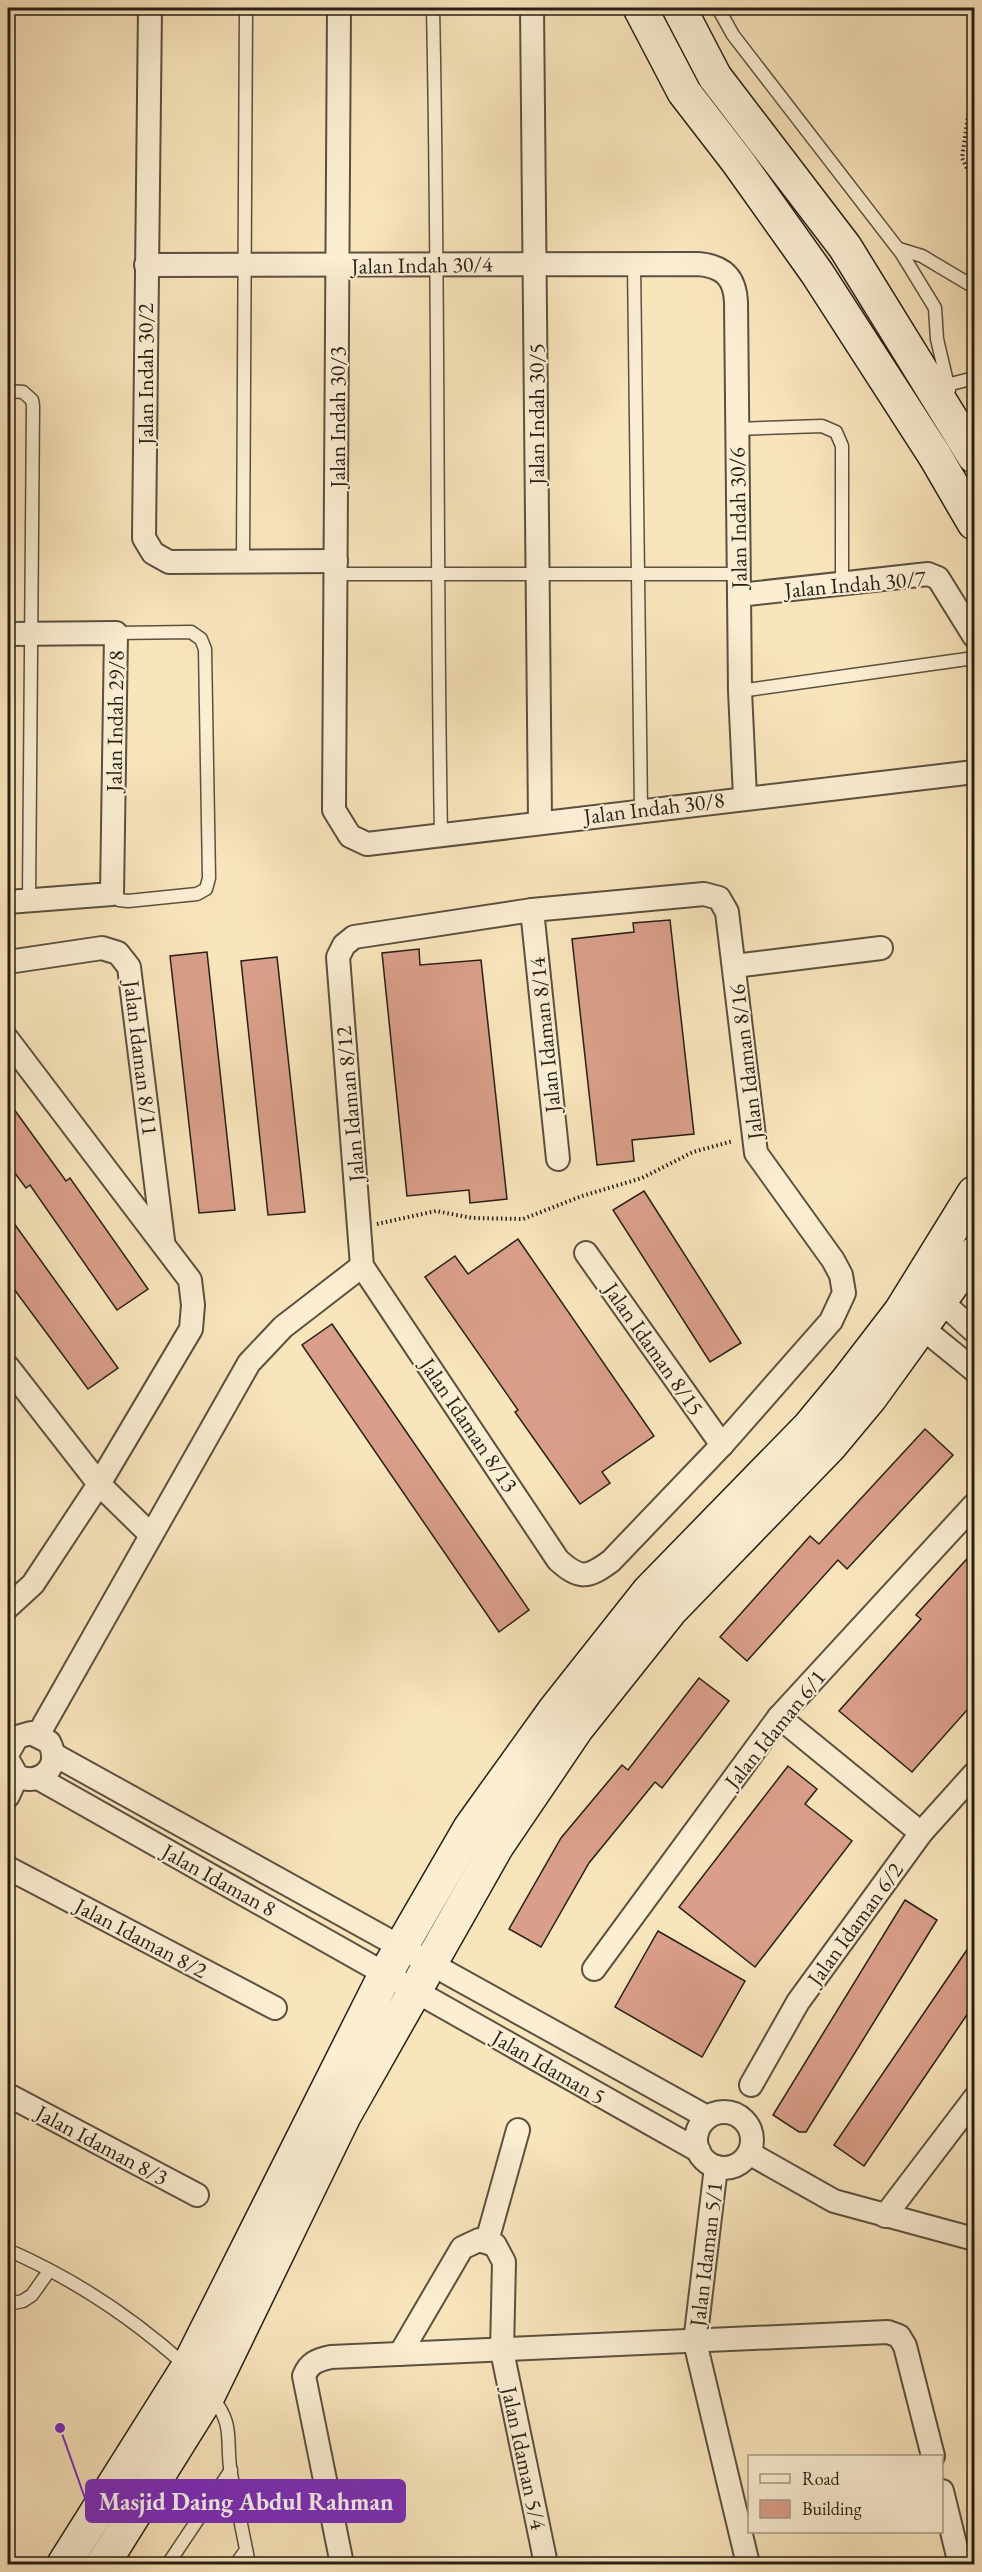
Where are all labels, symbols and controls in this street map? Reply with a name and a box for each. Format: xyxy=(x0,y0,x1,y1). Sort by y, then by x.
street label: Jalan Indah 30/4 xyxy=(349,249,493,281)
street label: Jalan Indah 30/2 xyxy=(131,303,160,447)
street label: Jalan Indah 30/5 xyxy=(522,343,551,487)
street label: Jalan Indah 30/3 xyxy=(323,346,352,490)
street label: Jalan Indah 30/6 xyxy=(722,447,754,591)
street label: Jalan Indah 30/7 xyxy=(781,563,927,605)
street label: Jalan Indah 29/8 xyxy=(99,650,131,794)
street label: Jalan Indah 30/8 xyxy=(580,785,726,831)
street label: Jalan Idaman 8/14 xyxy=(522,955,568,1116)
street label: Jalan Idaman 8/11 xyxy=(117,977,165,1137)
street label: Jalan Idaman 8/16 xyxy=(722,982,770,1143)
street label: Jalan Idaman 8/12 xyxy=(329,1025,371,1185)
street label: Jalan Idaman 8/15 xyxy=(596,1275,711,1421)
street label: Jalan Idaman 8/13 xyxy=(412,1351,525,1498)
street label: Jalan Idaman 6/1 xyxy=(717,1663,832,1796)
street label: Jalan Idaman 8 xyxy=(155,1836,281,1923)
street label: Jalan Idaman 6/2 xyxy=(799,1856,910,1993)
street label: Jalan Idaman 8/2 xyxy=(68,1890,212,1985)
street label: Jalan Idaman 5 xyxy=(485,2022,611,2111)
street label: Jalan Idaman 8/3 xyxy=(29,2097,173,2192)
street label: Jalan Idaman 5/1 xyxy=(682,2180,729,2330)
street label: Jalan Idaman 5/4 xyxy=(494,2382,553,2533)
legend xyxy=(748,2455,943,2533)
text: Road xyxy=(802,2467,841,2490)
callout: Masjid Daing Abdul Rahman xyxy=(86,2480,405,2522)
text: Masjid Daing Abdul Rahman xyxy=(98,2486,394,2518)
text: Building xyxy=(802,2497,862,2520)

